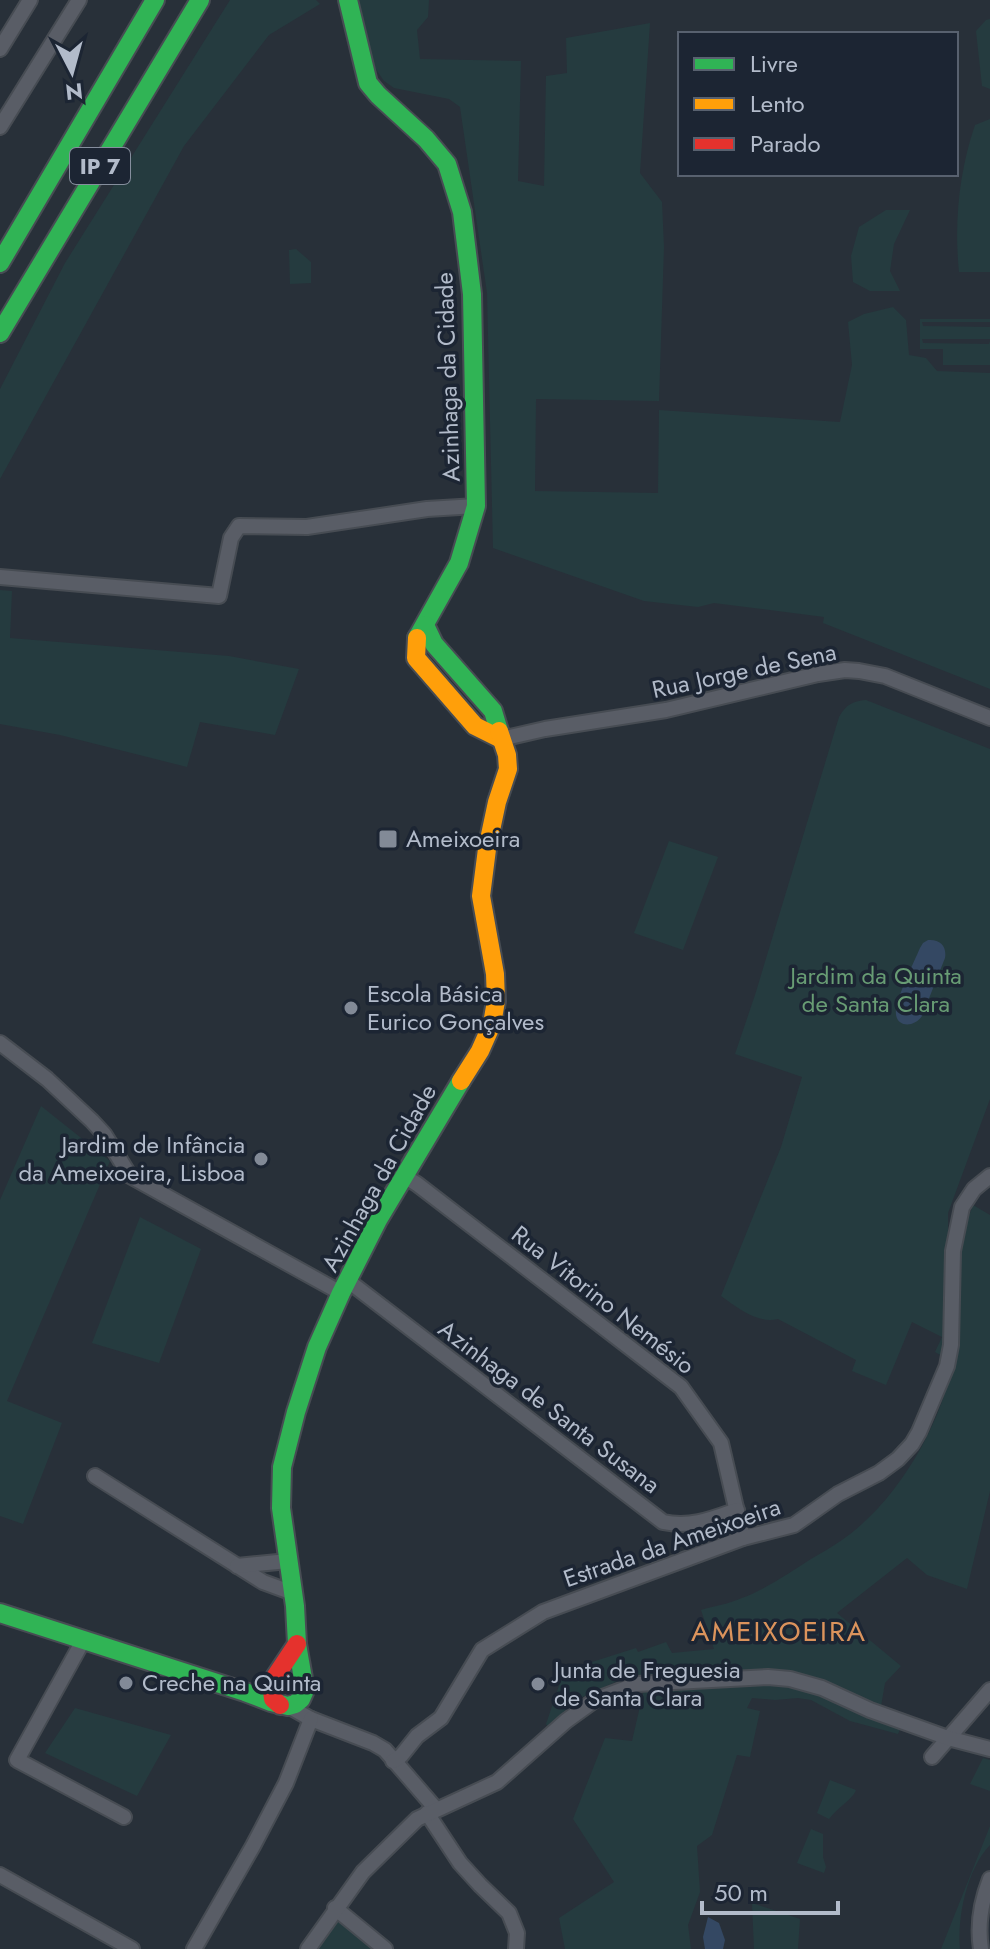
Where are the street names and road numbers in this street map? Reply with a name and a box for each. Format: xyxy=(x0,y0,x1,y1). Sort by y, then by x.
road number: IP 7 xyxy=(70,148,130,184)
street label: Azinhaga da Cidade xyxy=(426,272,469,482)
street label: Rua Jorge de Sena xyxy=(648,634,839,707)
street label: Azinhaga da Cidade xyxy=(312,1077,445,1278)
street label: Rua Vitorino Nemésio xyxy=(504,1217,702,1382)
street label: Azinhaga de Santa Susana xyxy=(431,1311,668,1502)
street label: Estrada da Ameixoeira xyxy=(559,1489,785,1596)

